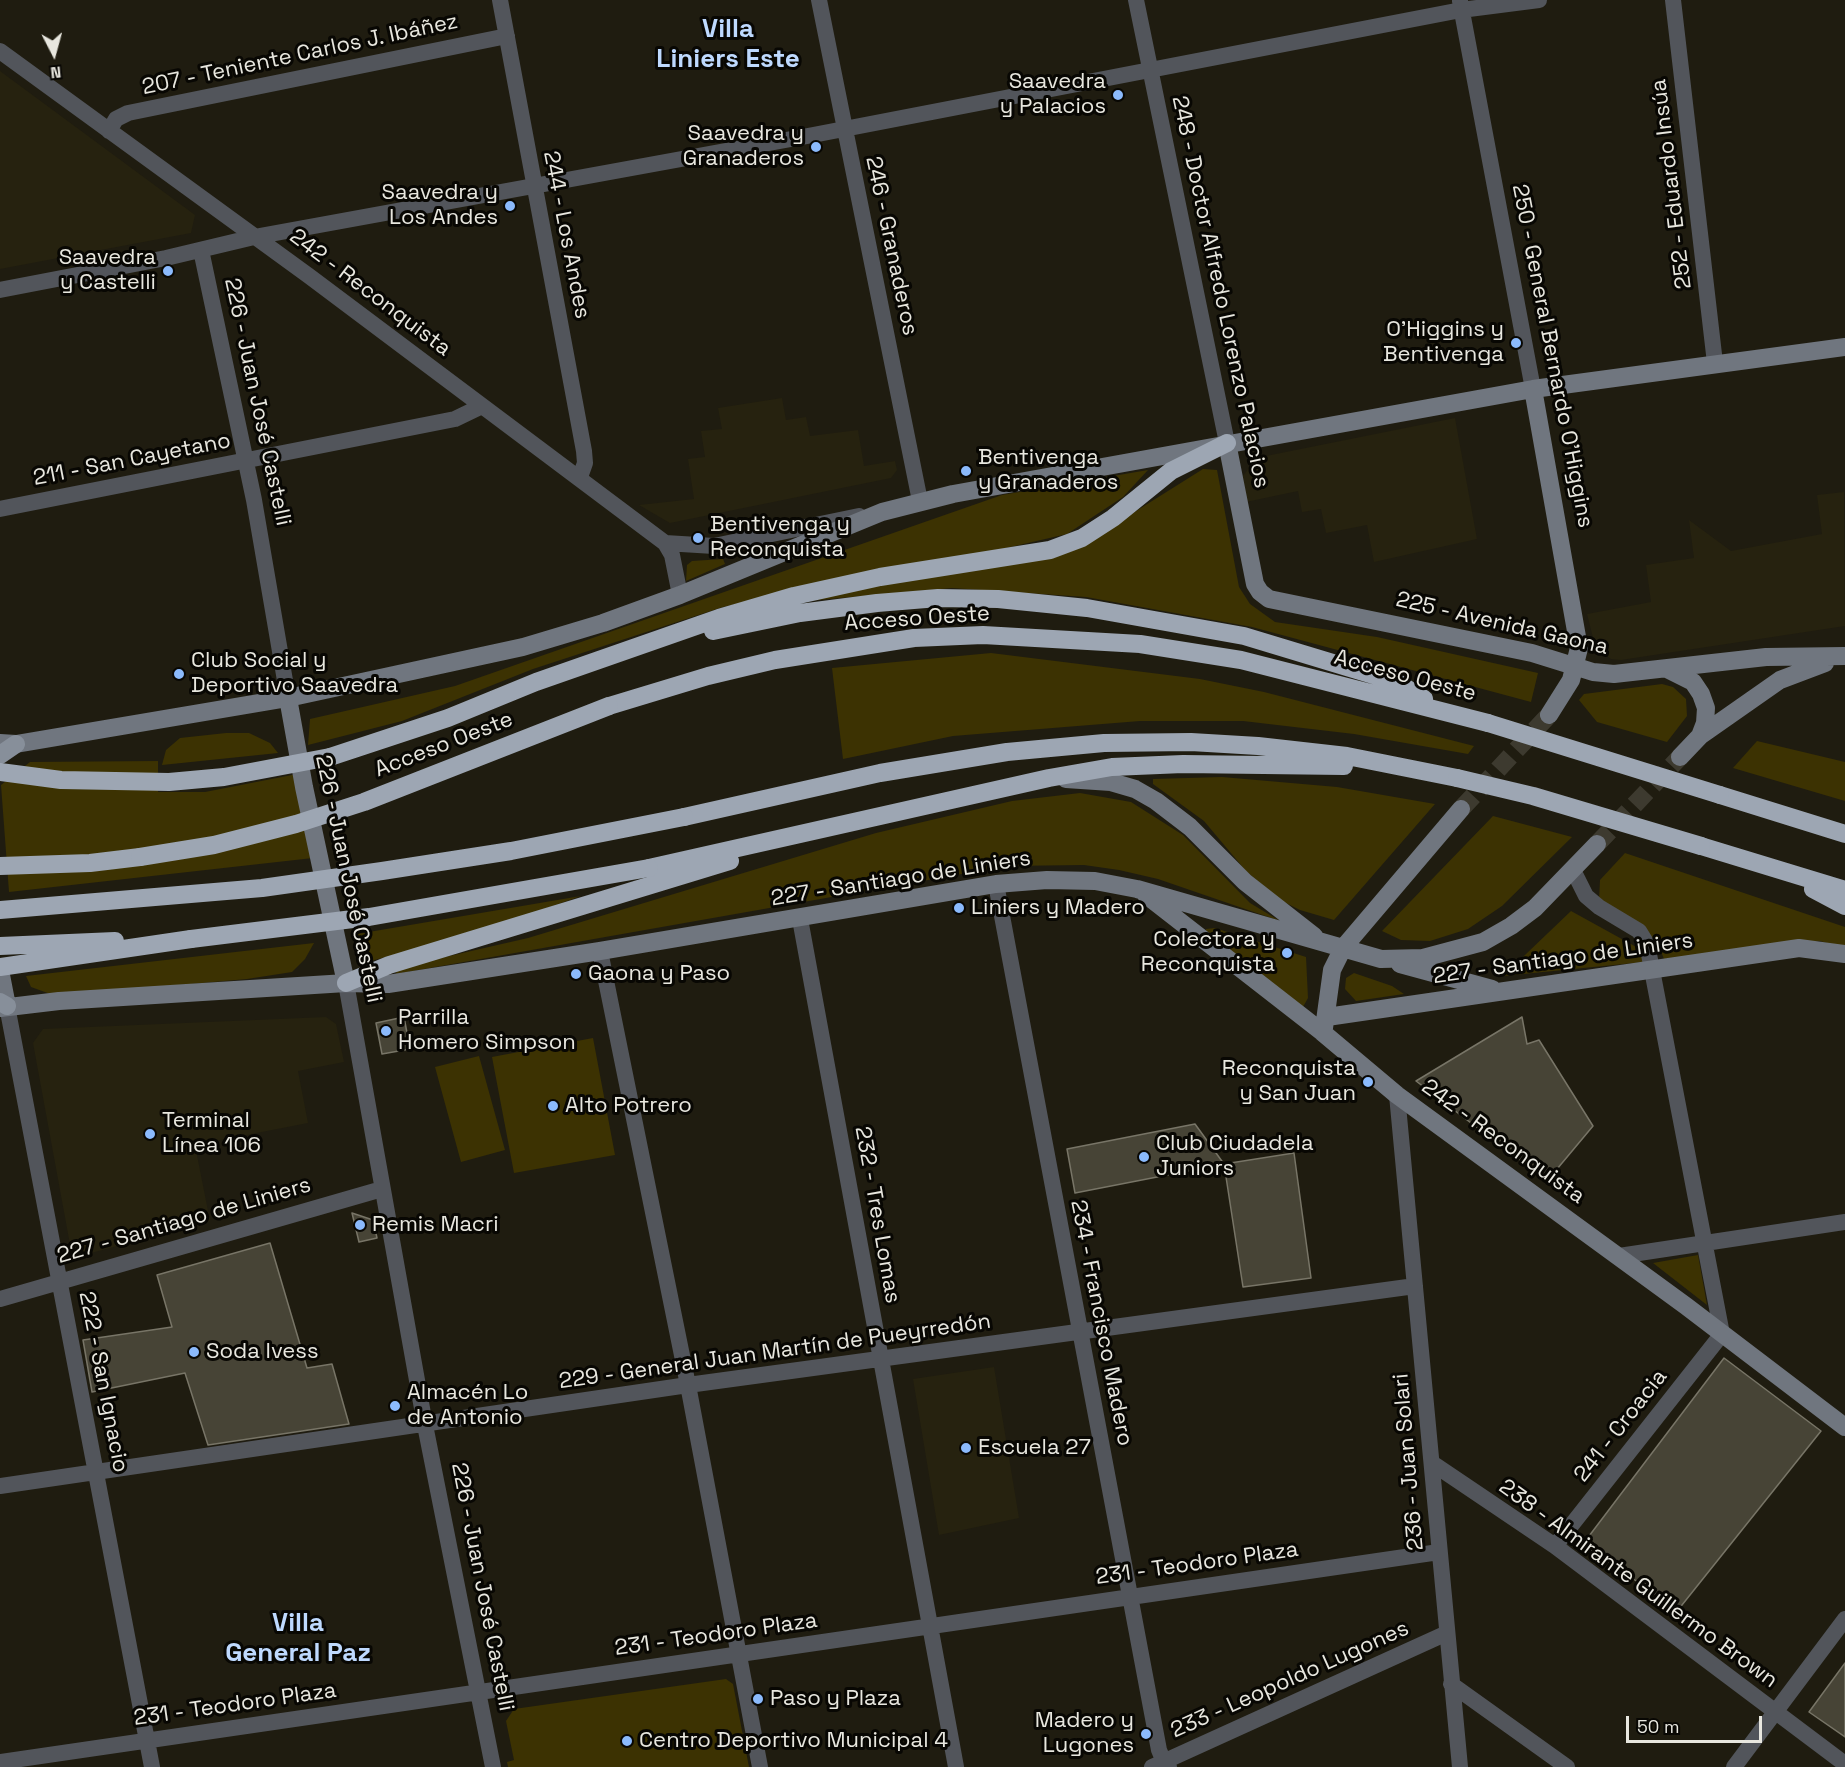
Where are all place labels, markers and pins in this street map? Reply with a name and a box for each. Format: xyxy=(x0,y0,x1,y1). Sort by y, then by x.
place label: Saavedra y Palacios xyxy=(1000,69,1106,120)
marker: Saavedra y Palacios xyxy=(1111,88,1125,102)
place label: Saavedra y Granaderos xyxy=(683,121,804,172)
marker: Saavedra y Granaderos xyxy=(809,140,823,154)
place label: Saavedra y Los Andes xyxy=(382,180,498,231)
marker: Saavedra y Los Andes xyxy=(503,199,517,213)
place label: Saavedra y Castelli xyxy=(59,245,156,296)
marker: Saavedra y Castelli xyxy=(161,264,175,278)
place label: O'Higgins y Bentivenga xyxy=(1383,317,1504,368)
marker: O'Higgins y Bentivenga xyxy=(1509,336,1523,350)
place label: Bentivenga y Granaderos xyxy=(978,445,1118,496)
marker: Bentivenga y Granaderos xyxy=(959,464,973,478)
place label: Bentivenga y Reconquista xyxy=(710,512,850,564)
marker: Bentivenga y Reconquista xyxy=(691,531,705,545)
place label: Club Social y Deportivo Saavedra xyxy=(191,648,398,700)
marker: Club Social y Deportivo Saavedra xyxy=(172,667,186,681)
place label: Liniers y Madero xyxy=(971,895,1145,921)
marker: Liniers y Madero xyxy=(952,901,966,915)
place label: Colectora y Reconquista xyxy=(1141,927,1275,978)
marker: Colectora y Reconquista xyxy=(1280,946,1294,960)
place label: Gaona y Paso xyxy=(588,961,730,987)
marker: Gaona y Paso xyxy=(569,967,583,981)
place label: Parrilla Homero Simpson xyxy=(398,1005,576,1056)
marker: Parrilla Homero Simpson xyxy=(379,1024,393,1038)
place label: Reconquista y San Juan xyxy=(1222,1056,1356,1108)
marker: Reconquista y San Juan xyxy=(1361,1075,1375,1089)
place label: Alto Potrero xyxy=(565,1093,692,1119)
marker: Alto Potrero xyxy=(546,1099,560,1113)
place label: Terminal Línea 106 xyxy=(162,1108,261,1160)
marker: Terminal Línea 106 xyxy=(143,1127,157,1141)
place label: Club Ciudadela Juniors xyxy=(1156,1131,1314,1182)
marker: Club Ciudadela Juniors xyxy=(1137,1150,1151,1164)
place label: Remis Macri xyxy=(372,1212,499,1238)
marker: Remis Macri xyxy=(353,1218,367,1232)
place label: Soda Ivess xyxy=(206,1339,319,1365)
marker: Soda Ivess xyxy=(187,1345,201,1359)
place label: Almacén Lo de Antonio xyxy=(407,1380,528,1432)
marker: Almacén Lo de Antonio xyxy=(388,1399,402,1413)
place label: Escuela 27 xyxy=(978,1435,1091,1461)
marker: Escuela 27 xyxy=(959,1441,973,1455)
place label: Paso y Plaza xyxy=(770,1686,901,1712)
marker: Paso y Plaza xyxy=(751,1692,765,1706)
place label: Madero y Lugones xyxy=(1035,1708,1134,1760)
marker: Madero y Lugones xyxy=(1139,1727,1153,1741)
place label: Centro Deportivo Municipal 4 xyxy=(639,1728,948,1754)
marker: Centro Deportivo Municipal 4 xyxy=(620,1734,634,1748)

